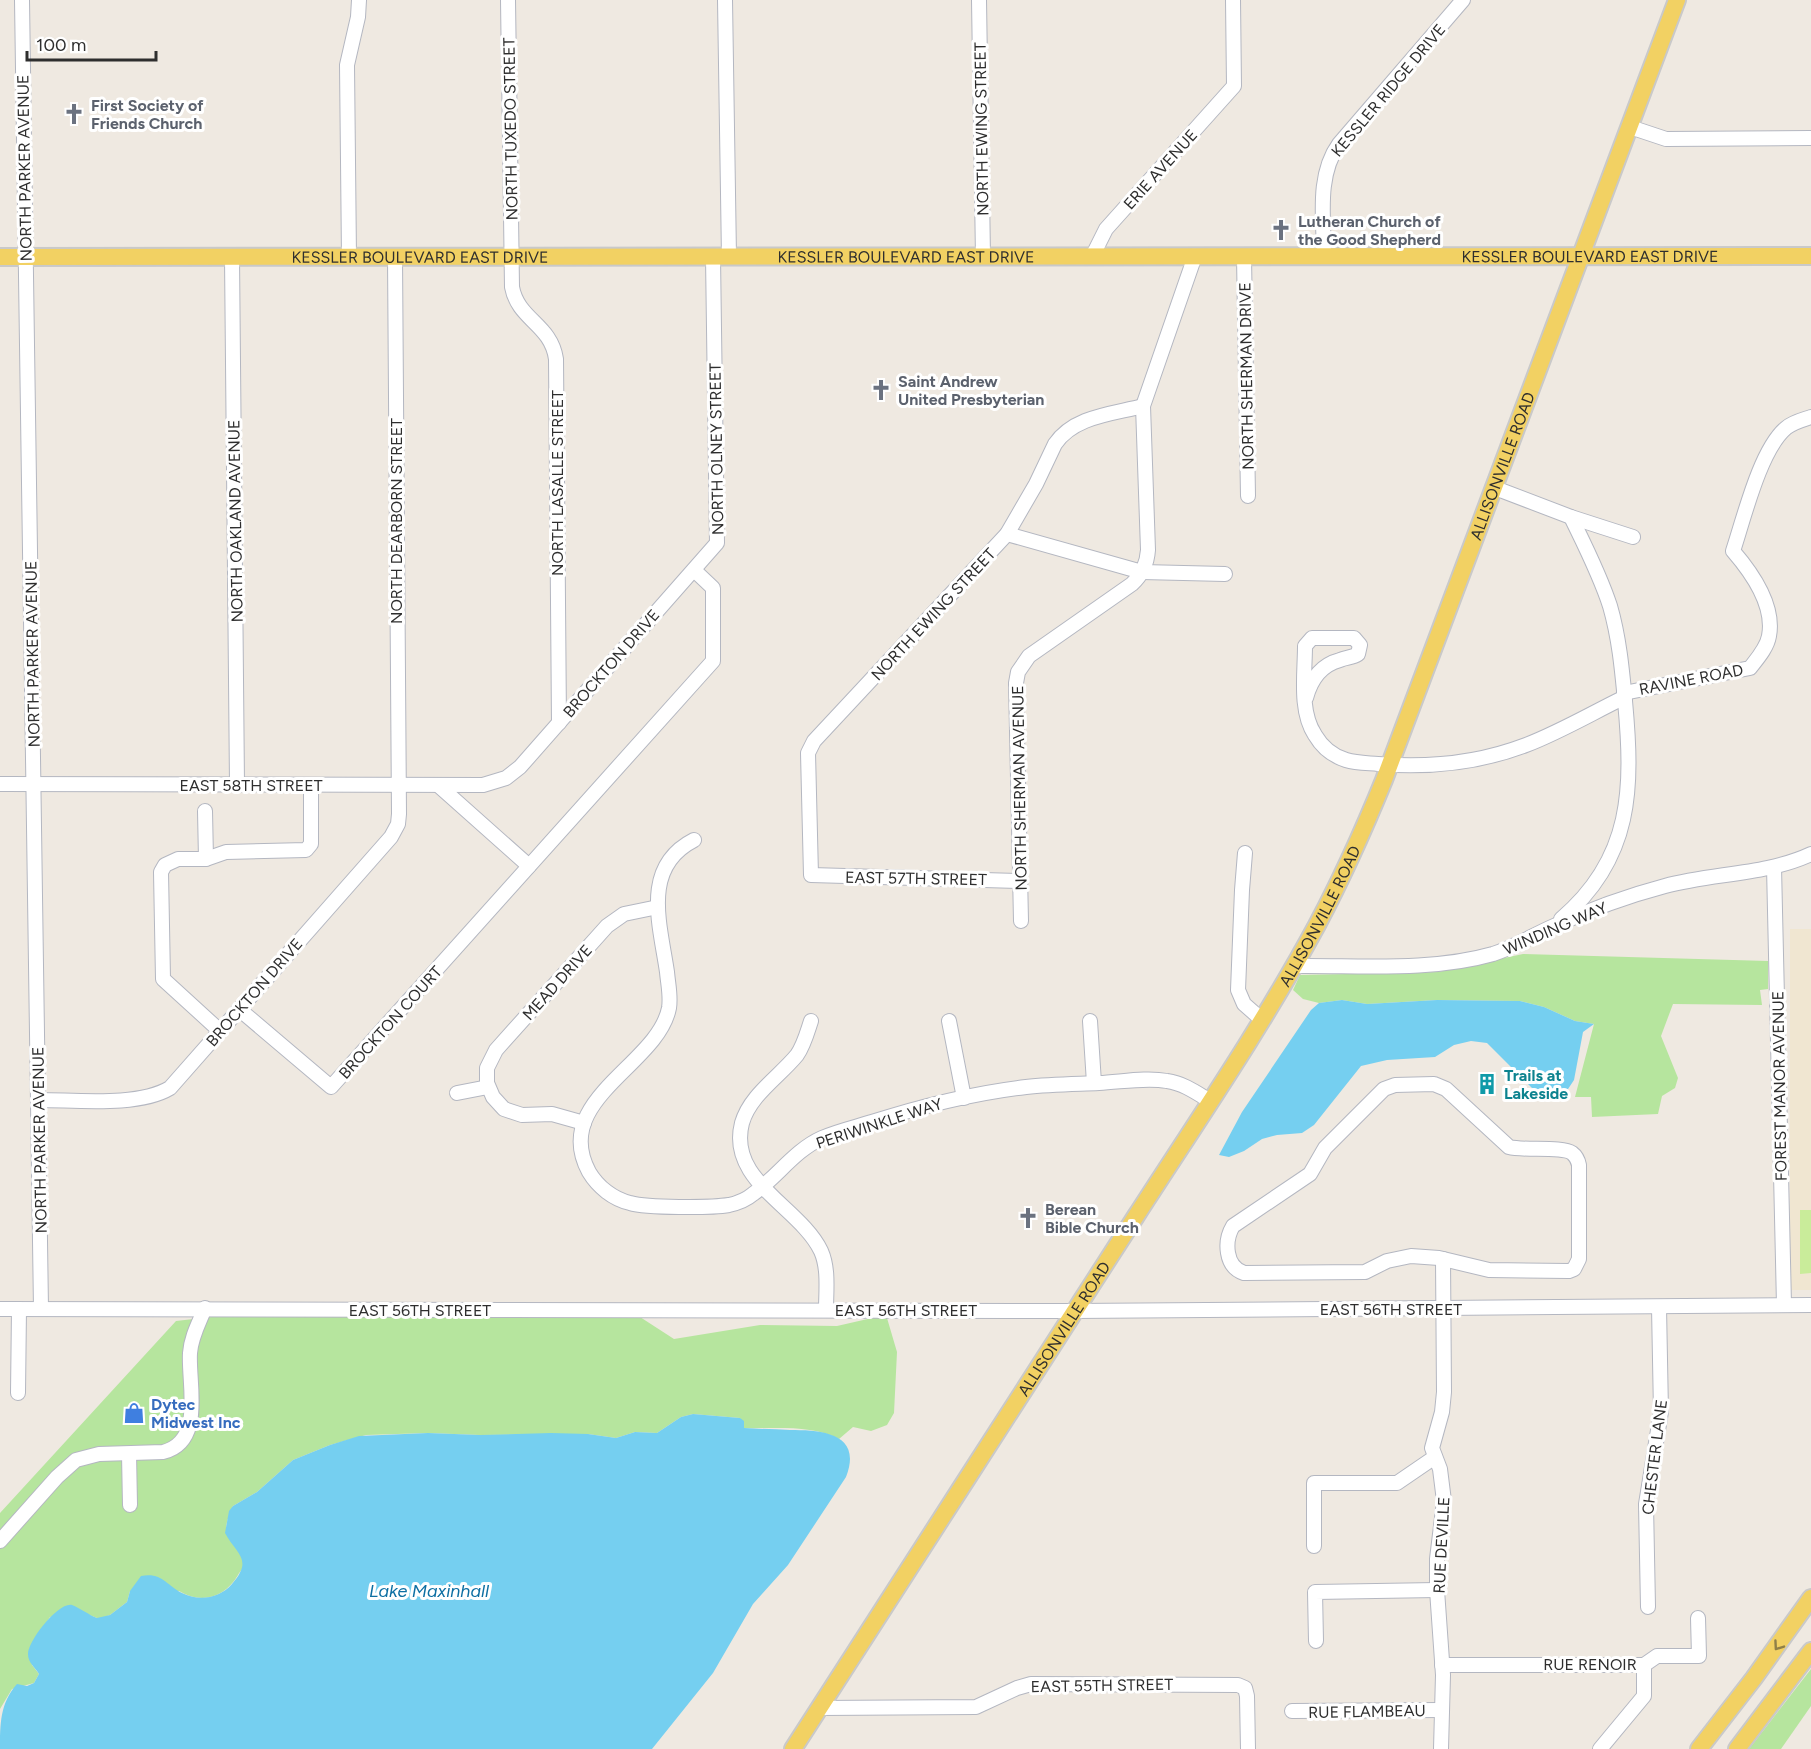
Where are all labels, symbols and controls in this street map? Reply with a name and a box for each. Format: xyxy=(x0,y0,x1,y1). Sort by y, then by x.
street label: KESSLER RIDGE DRIVE xyxy=(1327,20,1449,161)
scale bar xyxy=(27,24,156,62)
text: 100 m xyxy=(36,34,86,56)
street label: NORTH TUXEDO STREET xyxy=(499,37,522,221)
street label: NORTH EWING STREET xyxy=(970,42,993,216)
street label: NORTH PARKER AVENUE xyxy=(13,74,36,262)
place label: First Society of Friends Church xyxy=(91,96,204,133)
church icon: First Society of Friends Church xyxy=(62,102,86,126)
street label: ERIE AVENUE xyxy=(1119,125,1201,213)
place label: Lutheran Church of the Good Shepherd xyxy=(1298,212,1441,249)
church icon: Lutheran Church of the Good Shepherd xyxy=(1269,218,1293,242)
street label: KESSLER BOULEVARD EAST DRIVE xyxy=(777,247,1035,267)
street label: KESSLER BOULEVARD EAST DRIVE xyxy=(1461,247,1719,266)
street label: KESSLER BOULEVARD EAST DRIVE xyxy=(291,248,549,267)
street label: NORTH SHERMAN DRIVE xyxy=(1235,282,1258,470)
street label: NORTH OLNEY STREET xyxy=(705,363,728,535)
place label: Saint Andrew United Presbyterian xyxy=(898,372,1044,409)
church icon: Saint Andrew United Presbyterian xyxy=(869,378,893,402)
street label: NORTH LASALLE STREET xyxy=(548,390,567,576)
street label: ALLISONVILLE ROAD xyxy=(1466,390,1539,543)
street label: NORTH DEARBORN STREET xyxy=(387,418,406,624)
street label: NORTH OAKLAND AVENUE xyxy=(224,419,247,623)
street label: NORTH EWING STREET xyxy=(867,544,1000,684)
street label: NORTH PARKER AVENUE xyxy=(21,560,44,748)
street label: BROCKTON DRIVE xyxy=(559,605,663,721)
street label: RAVINE ROAD xyxy=(1637,660,1745,699)
street label: NORTH SHERMAN AVENUE xyxy=(1008,685,1031,891)
street label: EAST 58TH STREET xyxy=(179,776,323,795)
street label: ALLISONVILLE ROAD xyxy=(1275,843,1365,990)
street label: EAST 57TH STREET xyxy=(845,868,987,889)
street label: WINDING WAY xyxy=(1500,898,1610,959)
street label: BROCKTON DRIVE xyxy=(202,934,306,1050)
street label: MEAD DRIVE xyxy=(519,941,596,1024)
street label: BROCKTON COURT xyxy=(335,962,446,1083)
street label: FOREST MANOR AVENUE xyxy=(1768,991,1791,1181)
street label: NORTH PARKER AVENUE xyxy=(28,1046,51,1234)
place label: Trails at Lakeside xyxy=(1504,1066,1568,1103)
building icon: Trails at Lakeside xyxy=(1475,1072,1499,1096)
street label: PERIWINKLE WAY xyxy=(814,1094,945,1153)
place label: Berean Bible Church xyxy=(1045,1200,1139,1237)
church icon: Berean Bible Church xyxy=(1016,1206,1040,1230)
street label: ALLISONVILLE ROAD xyxy=(1014,1258,1114,1400)
street label: EAST 56TH STREET xyxy=(1320,1300,1462,1319)
street label: EAST 56TH STREET xyxy=(349,1301,491,1320)
street label: EAST 56TH STREET xyxy=(835,1301,977,1320)
place label: Dytec Midwest Inc xyxy=(151,1395,241,1432)
street label: CHESTER LANE xyxy=(1638,1398,1671,1516)
shop icon: Dytec Midwest Inc xyxy=(122,1401,146,1425)
street label: RUE DEVILLE xyxy=(1429,1496,1454,1594)
water label: Lake Maxinhall xyxy=(369,1580,490,1602)
one-way arrow xyxy=(1774,1640,1785,1651)
street label: RUE RENOIR xyxy=(1543,1655,1637,1674)
street label: EAST 55TH STREET xyxy=(1031,1675,1174,1696)
street label: RUE FLAMBEAU xyxy=(1308,1701,1426,1722)

